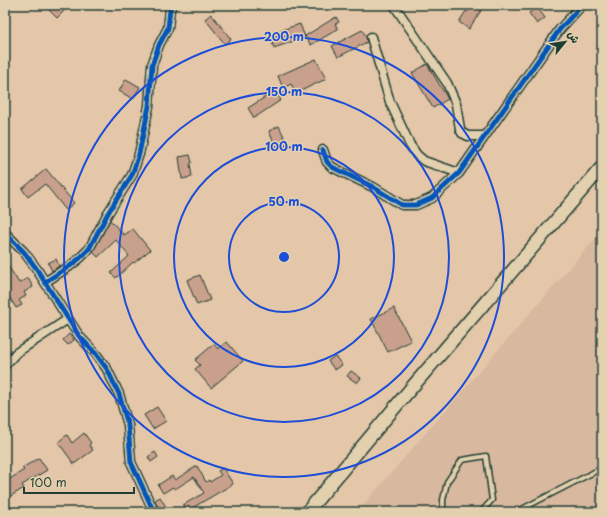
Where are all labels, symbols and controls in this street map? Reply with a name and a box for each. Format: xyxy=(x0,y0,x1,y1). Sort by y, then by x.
north arrow xyxy=(545,22,585,62)
text: 200 m xyxy=(264,27,304,45)
text: ش xyxy=(564,27,584,46)
text: 150 m xyxy=(266,82,302,100)
text: 100 m xyxy=(265,137,303,155)
text: 50 m xyxy=(268,192,300,210)
centre of rings xyxy=(277,250,291,264)
scale bar xyxy=(24,469,134,495)
text: 100 m xyxy=(30,473,67,491)

